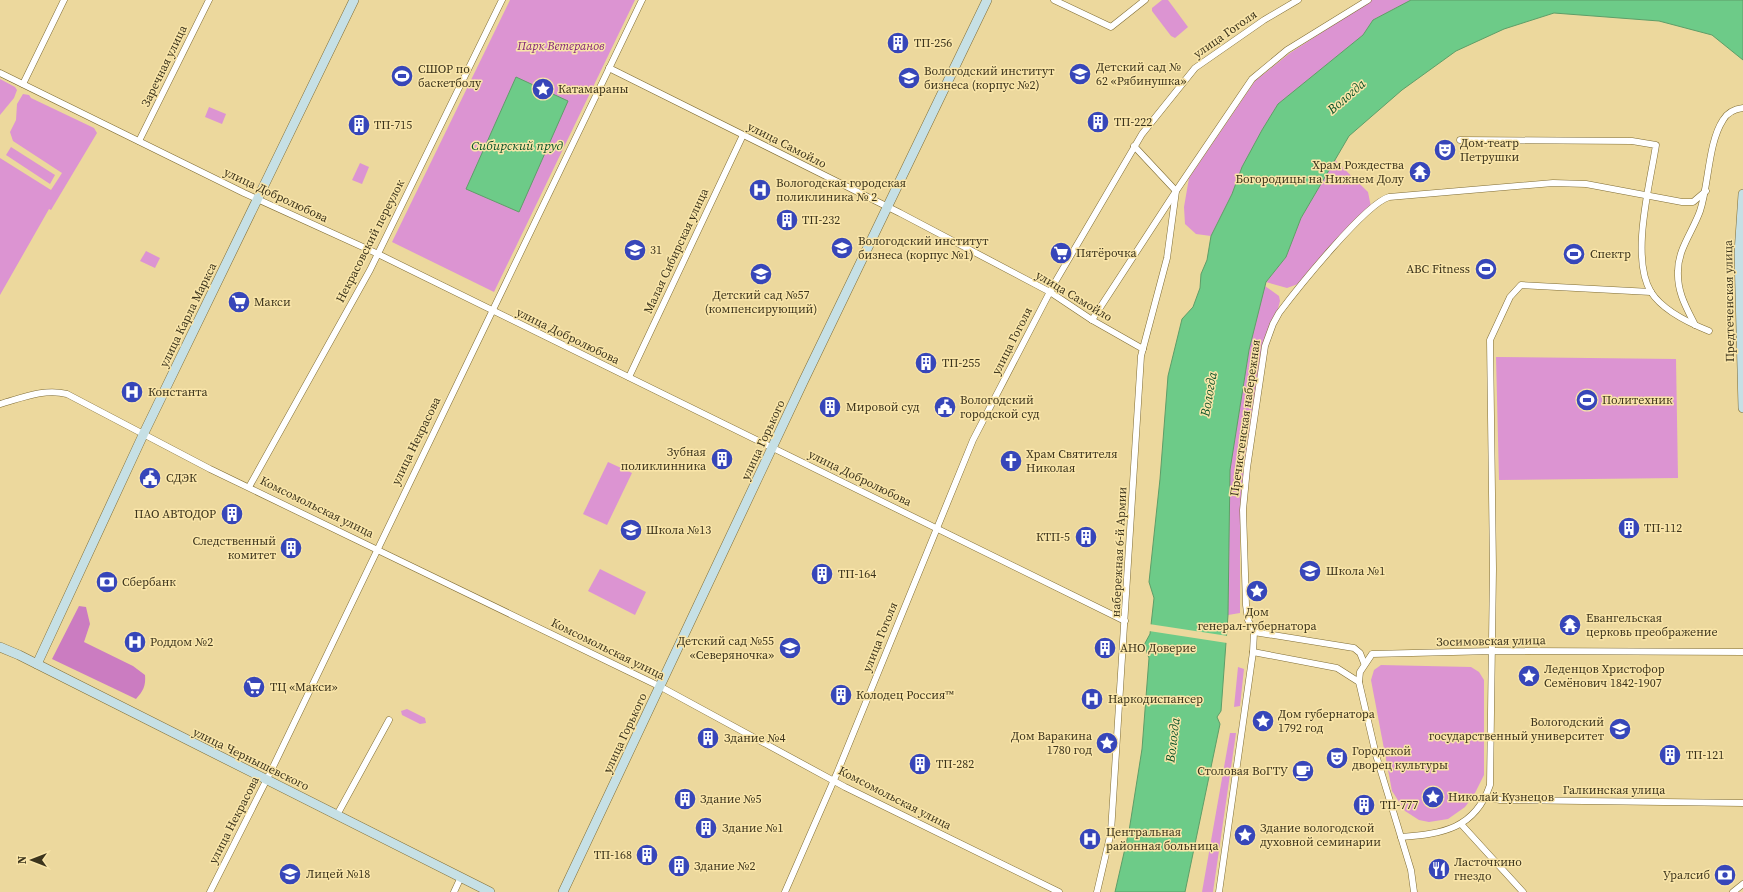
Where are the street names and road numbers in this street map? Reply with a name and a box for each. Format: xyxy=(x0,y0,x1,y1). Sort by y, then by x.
street label: улица Гоголя xyxy=(1190,6,1260,62)
street label: Заречная улица xyxy=(137,22,191,109)
street label: улица Самойло xyxy=(745,118,830,172)
street label: улица Добролюбова xyxy=(221,164,331,227)
street label: Некрасовский переулок xyxy=(332,176,408,305)
street label: Малая Сибирская улица xyxy=(640,185,712,316)
street label: Предтеченская улица xyxy=(1720,239,1738,362)
street label: улица Карла Маркса xyxy=(156,259,221,370)
street label: улица Самойло xyxy=(1033,267,1116,325)
street label: улица Добролюбова xyxy=(514,304,623,368)
street label: улица Гоголя xyxy=(988,304,1036,378)
street label: Пречистенская набережная xyxy=(1226,339,1264,497)
street label: улица Некрасова xyxy=(388,393,445,488)
street label: улица Горького xyxy=(737,397,789,483)
street label: улица Добролюбова xyxy=(806,446,915,510)
street label: Комсомольская улица xyxy=(257,472,377,542)
street label: набережная 6-й Армии xyxy=(1108,486,1130,618)
street label: улица Гоголя xyxy=(859,600,901,674)
street label: Комсомольская улица xyxy=(548,614,668,684)
street label: Зосимовская улица xyxy=(1436,632,1547,650)
street label: улица Горького xyxy=(599,690,651,776)
street label: улица Чернышевского xyxy=(190,724,312,794)
street label: Комсомольская улица xyxy=(836,763,955,834)
street label: улица Некрасова xyxy=(205,773,263,866)
street label: Галкинская улица xyxy=(1563,782,1666,798)

